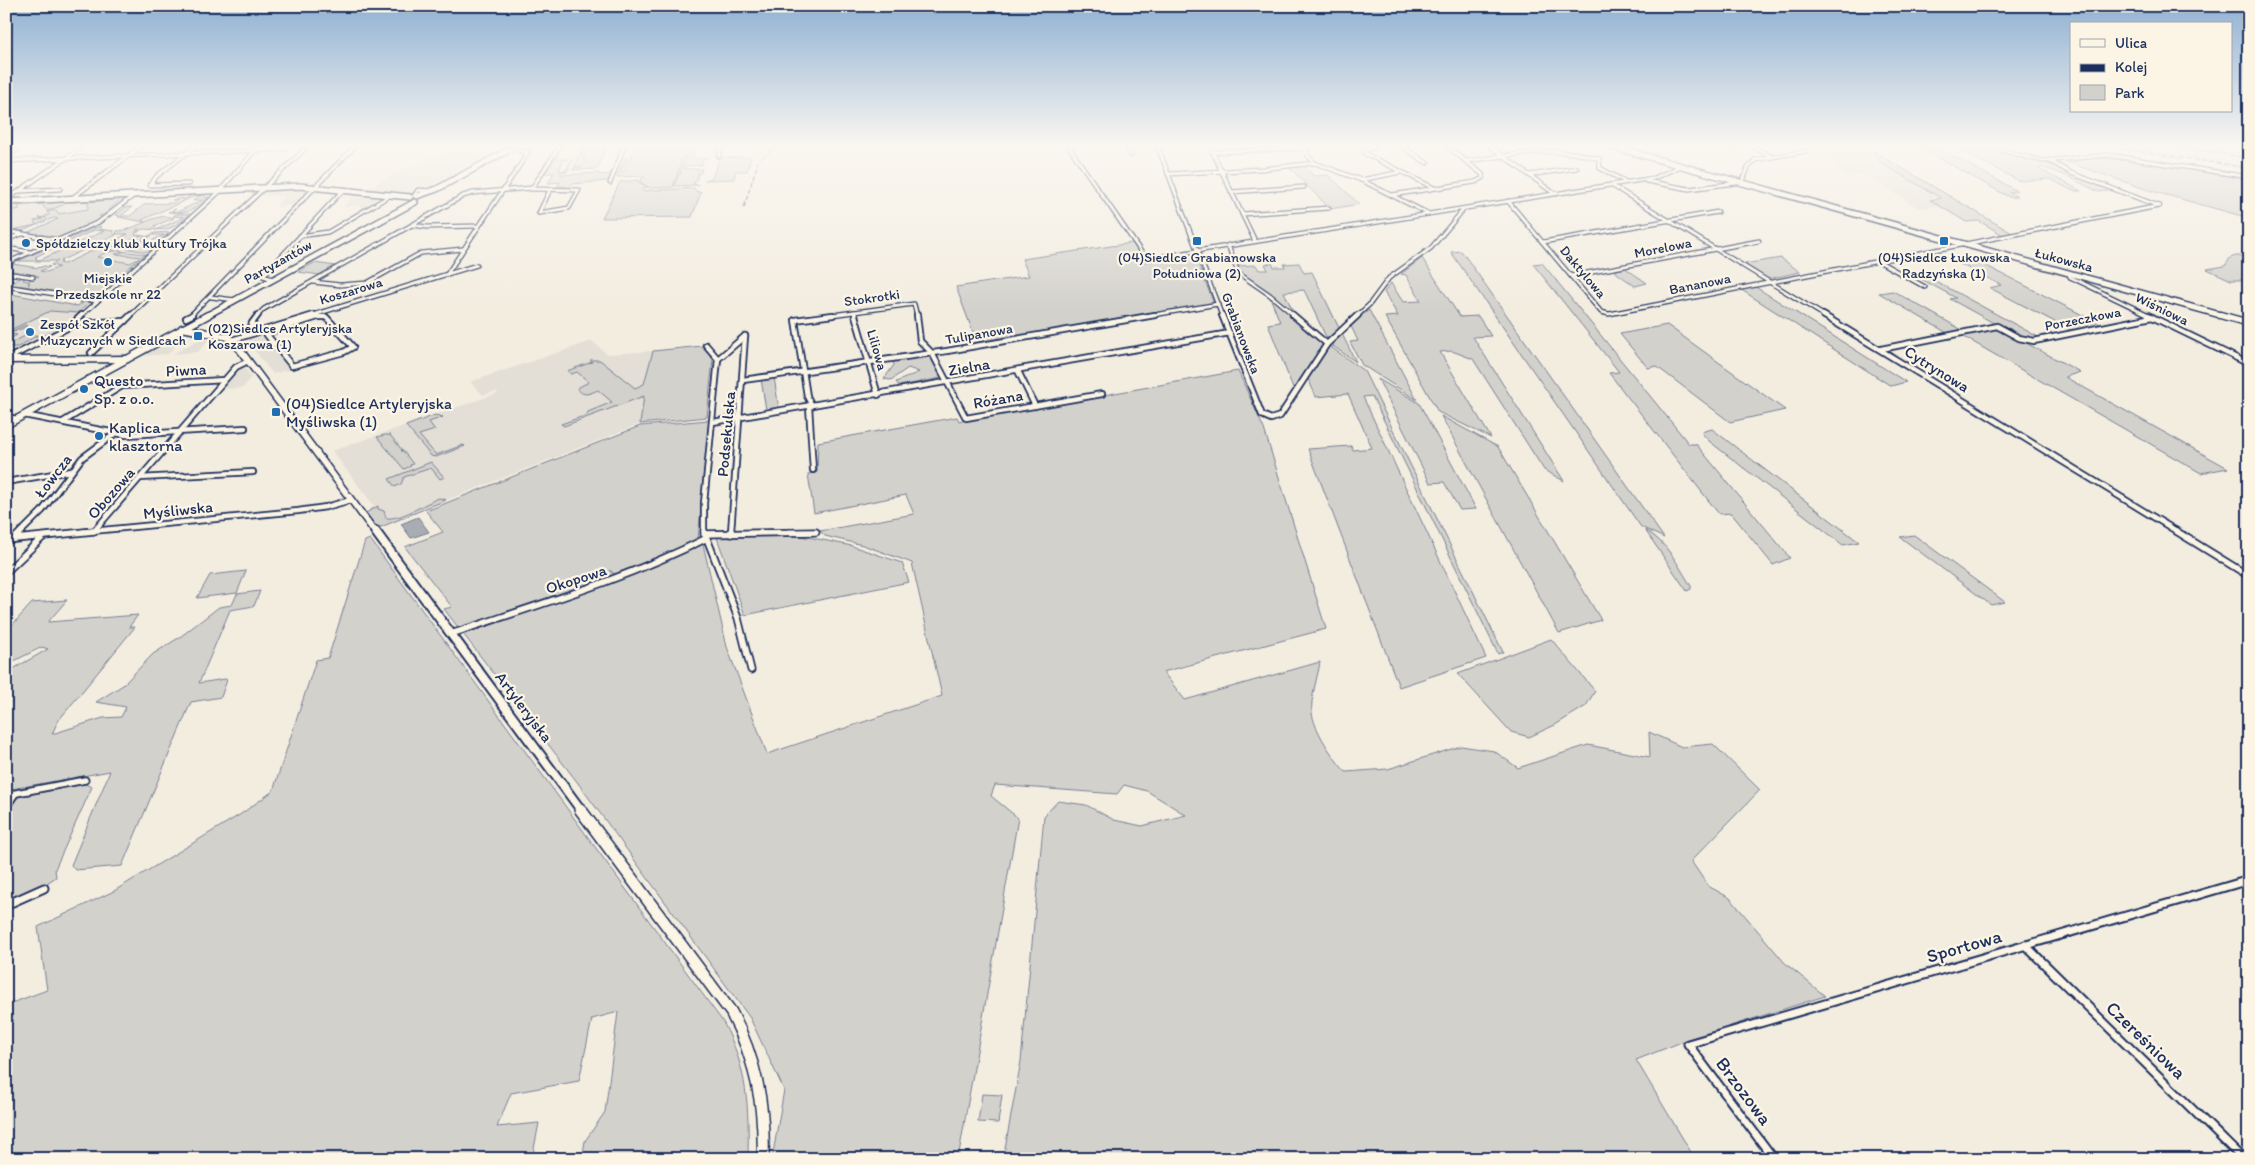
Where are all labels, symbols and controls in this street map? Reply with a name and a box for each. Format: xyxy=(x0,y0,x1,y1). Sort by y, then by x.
legend xyxy=(2070,22,2232,112)
text: Ulica xyxy=(2115,34,2148,52)
text: Kolej xyxy=(2115,58,2147,76)
text: Park xyxy=(2115,84,2145,102)
street label: Morelowa xyxy=(1633,234,1694,262)
place label: Spółdzielczy klub kultury Trójka xyxy=(36,235,228,252)
marker: (04)Siedlce Grabianowska Południowa (2) xyxy=(1191,235,1203,247)
marker: (04)Siedlce Łukowska Radzyńska (1) xyxy=(1938,235,1950,247)
street label: Partyzantów xyxy=(241,236,315,288)
marker: Spółdzielczy klub kultury Trójka xyxy=(20,237,32,249)
street label: Daktylowa xyxy=(1556,242,1610,302)
street label: Łukowska xyxy=(2033,244,2096,276)
place label: (04)Siedlce Grabianowska Południowa (2) xyxy=(1118,249,1276,282)
place label: (04)Siedlce Łukowska Radzyńska (1) xyxy=(1878,249,2011,282)
marker: Miejskie Przedszkole nr 22 xyxy=(102,256,114,268)
place label: Miejskie Przedszkole nr 22 xyxy=(55,270,162,303)
street label: Bananowa xyxy=(1668,270,1733,298)
street label: Koszarowa xyxy=(317,273,385,309)
street label: Stokrotki xyxy=(843,286,901,310)
street label: Wiśniowa xyxy=(2133,289,2192,329)
street label: Grabianowska xyxy=(1218,290,1264,376)
street label: Porzeczkowa xyxy=(2043,303,2123,335)
place label: Zespół Szkół Muzycznych w Siedlcach xyxy=(40,316,186,349)
place label: (02)Siedlce Artyleryjska Koszarowa (1) xyxy=(208,320,352,353)
street label: Tulipanowa xyxy=(944,320,1014,348)
marker: Zespół Szkół Muzycznych w Siedlcach xyxy=(24,326,36,338)
street label: Liliowa xyxy=(863,327,891,373)
marker: (02)Siedlce Artyleryjska Koszarowa (1) xyxy=(192,330,204,342)
street label: Cytrynowa xyxy=(1901,342,1973,396)
street label: Zielna xyxy=(947,354,992,380)
street label: Piwna xyxy=(165,359,207,381)
place label: Questo Sp. z o.o. xyxy=(94,371,154,408)
marker: Questo Sp. z o.o. xyxy=(78,383,90,395)
street label: Różana xyxy=(972,385,1025,413)
street label: Podsekulska xyxy=(713,390,739,478)
place label: (04)Siedlce Artyleryjska Myśliwska (1) xyxy=(286,394,452,431)
marker: (04)Siedlce Artyleryjska Myśliwska (1) xyxy=(270,406,282,418)
place label: Kaplica klasztorna xyxy=(109,418,183,455)
marker: Kaplica klasztorna xyxy=(93,430,105,442)
street label: Łowcza xyxy=(30,450,76,502)
street label: Obozowa xyxy=(83,463,139,523)
street label: Myśliwska xyxy=(142,497,214,523)
street label: Okopowa xyxy=(543,560,610,598)
street label: Artyleryjska xyxy=(491,668,557,746)
street label: Sportowa xyxy=(1924,924,2004,968)
street label: Czereśniowa xyxy=(2101,996,2191,1084)
street label: Brzozowa xyxy=(1711,1052,1777,1130)

